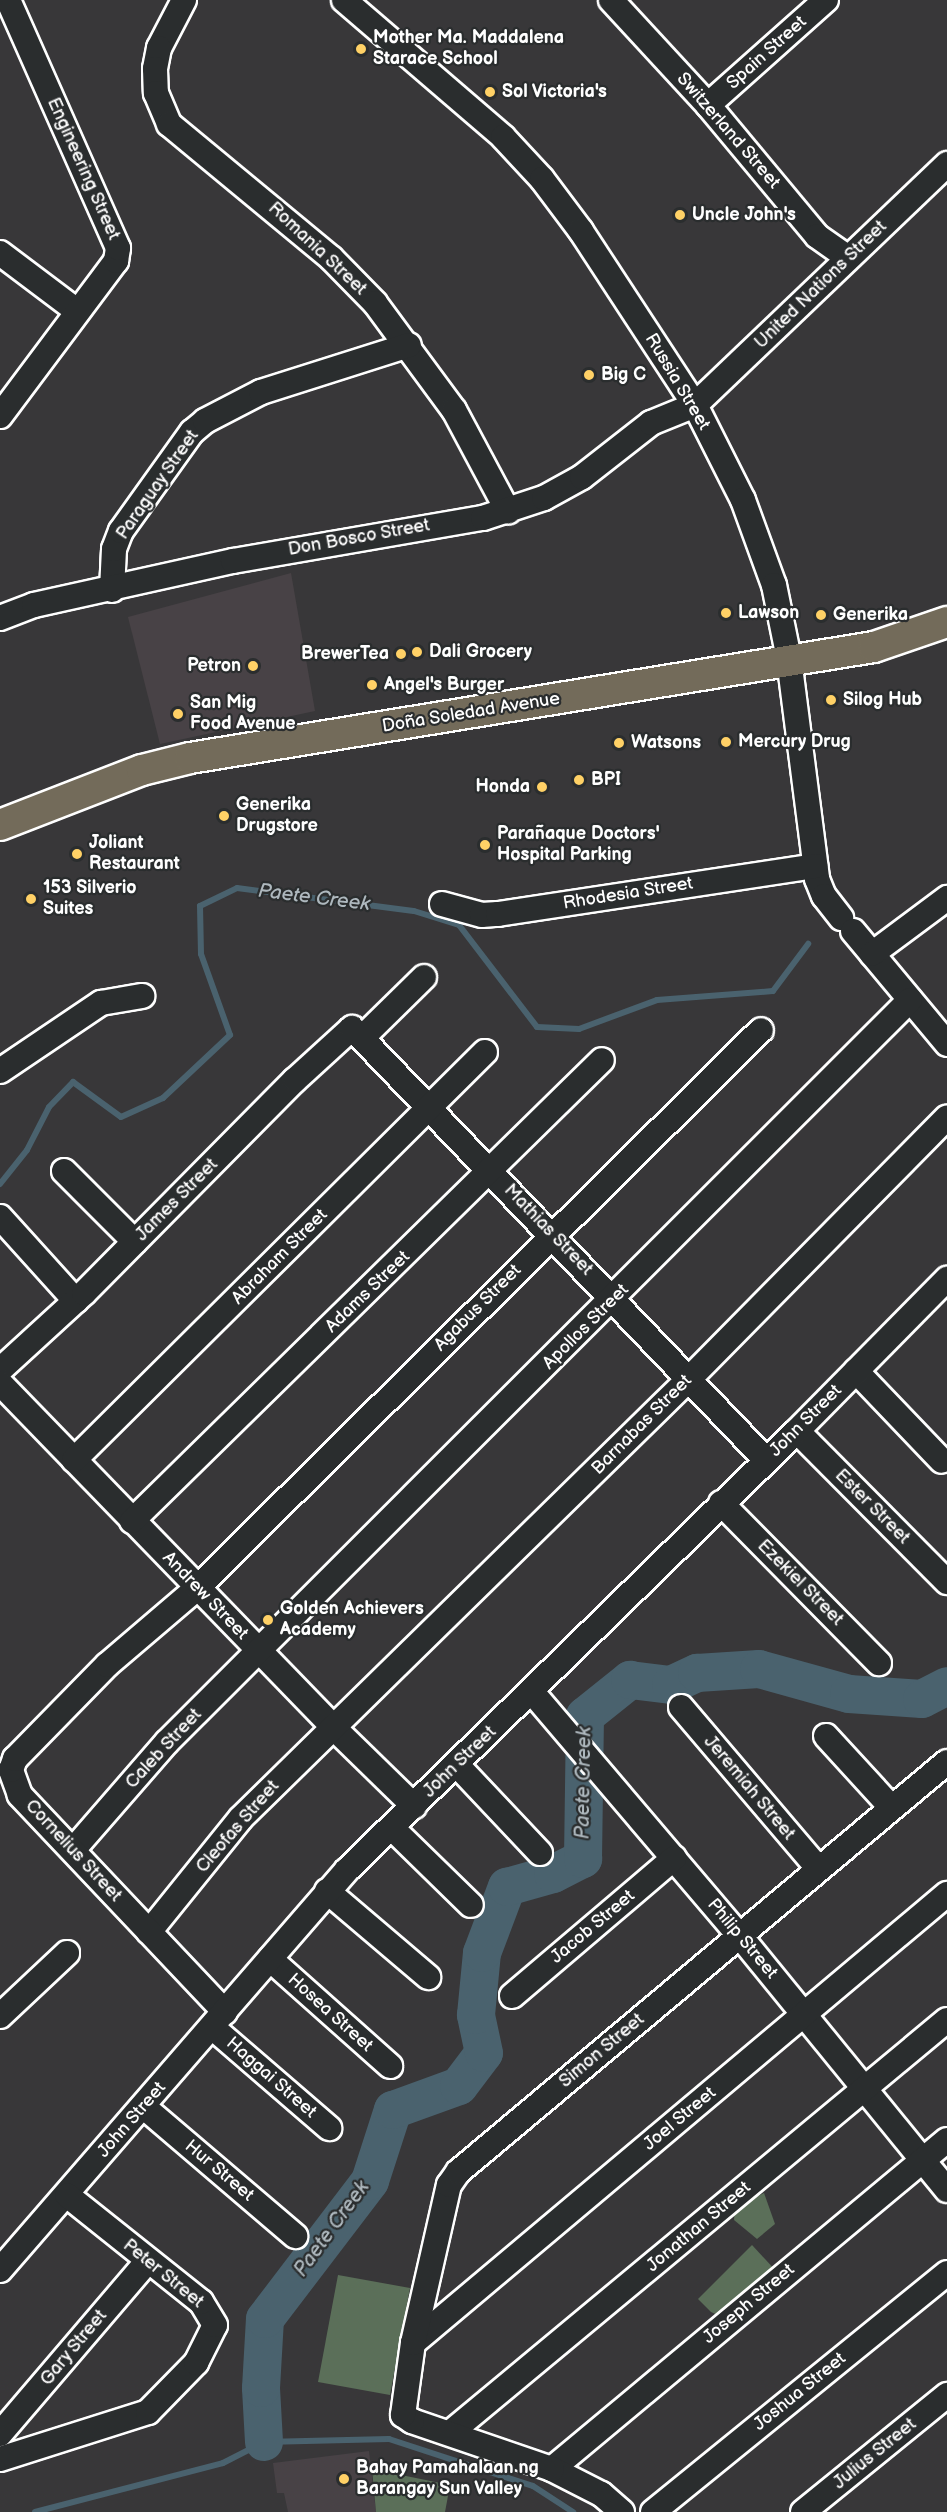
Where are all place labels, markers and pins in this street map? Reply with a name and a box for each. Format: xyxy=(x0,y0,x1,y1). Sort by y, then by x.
place label: Mother Ma. Maddalena Starace School xyxy=(373,28,564,70)
marker: Mother Ma. Maddalena Starace School xyxy=(354,42,368,56)
place label: Sol Victoria's xyxy=(502,81,608,103)
marker: Sol Victoria's xyxy=(483,85,497,99)
place label: Uncle John's xyxy=(692,204,796,226)
marker: Uncle John's xyxy=(673,208,687,222)
place label: Big C xyxy=(601,364,646,386)
marker: Big C xyxy=(582,368,596,382)
place label: Lawson xyxy=(738,602,799,624)
place label: Generika xyxy=(833,604,908,626)
marker: Lawson xyxy=(719,606,733,620)
marker: Generika xyxy=(814,608,828,622)
place label: Dali Grocery xyxy=(429,641,532,663)
place label: BrewerTea xyxy=(301,643,389,665)
marker: Dali Grocery xyxy=(410,645,424,659)
marker: BrewerTea xyxy=(394,647,408,661)
place label: Petron xyxy=(187,655,241,677)
marker: Petron xyxy=(246,659,260,673)
place label: Angel's Burger xyxy=(384,674,504,696)
marker: Angel's Burger xyxy=(365,678,379,692)
place label: Silog Hub xyxy=(843,689,922,711)
place label: San Mig Food Avenue xyxy=(190,693,296,736)
marker: Silog Hub xyxy=(824,693,838,707)
marker: San Mig Food Avenue xyxy=(171,707,185,721)
place label: Mercury Drug xyxy=(738,731,851,753)
place label: Watsons xyxy=(631,732,701,754)
marker: Mercury Drug xyxy=(719,735,733,749)
marker: Watsons xyxy=(612,736,626,750)
place label: BPI xyxy=(591,769,621,791)
marker: BPI xyxy=(572,773,586,787)
place label: Honda xyxy=(476,776,530,798)
marker: Honda xyxy=(535,780,549,794)
place label: Generika Drugstore xyxy=(236,795,318,838)
marker: Generika Drugstore xyxy=(217,809,231,823)
place label: Parañaque Doctors' Hospital Parking xyxy=(497,824,660,866)
place label: Joliant Restaurant xyxy=(89,833,180,876)
marker: Parañaque Doctors' Hospital Parking xyxy=(478,838,492,852)
marker: Joliant Restaurant xyxy=(70,847,84,861)
place label: 153 Silverio Suites xyxy=(43,878,137,920)
marker: 153 Silverio Suites xyxy=(24,892,38,906)
place label: Golden Achievers Academy xyxy=(280,1599,424,1642)
marker: Golden Achievers Academy xyxy=(261,1613,275,1627)
place label: Bahay Pamahalaan ng Barangay Sun Valley xyxy=(356,2458,539,2500)
marker: Bahay Pamahalaan ng Barangay Sun Valley xyxy=(337,2472,351,2486)

